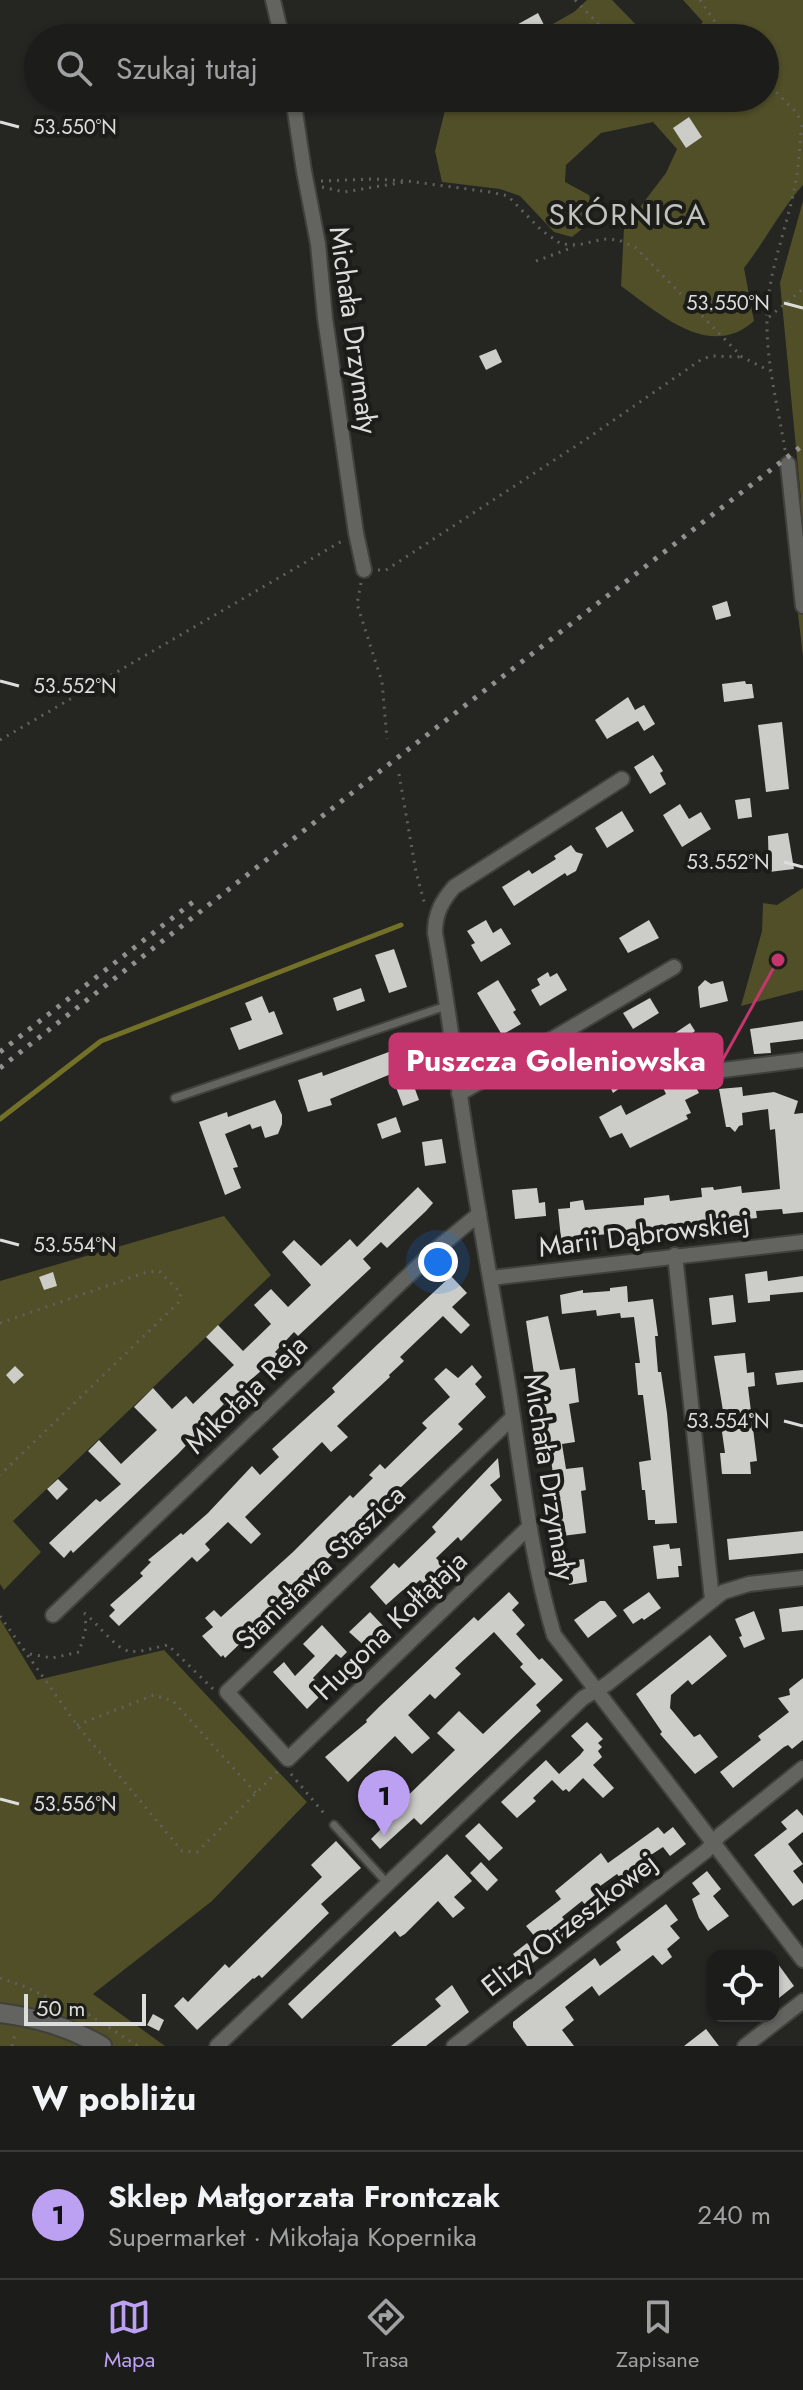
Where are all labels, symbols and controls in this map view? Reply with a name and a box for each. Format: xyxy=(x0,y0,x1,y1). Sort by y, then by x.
search box xyxy=(24,24,779,112)
icon: search xyxy=(52,46,96,90)
text: Szukaj tutaj xyxy=(116,47,258,90)
text: 53.550°N xyxy=(33,113,117,142)
district label: SKÓRNICA xyxy=(549,193,707,236)
street label: Michała Drzymały xyxy=(319,224,388,437)
text: 53.550°N xyxy=(686,289,770,318)
text: 53.552°N xyxy=(34,672,116,701)
text: 53.552°N xyxy=(687,848,769,877)
callout: Puszcza Goleniowska xyxy=(390,1034,722,1088)
text: Puszcza Goleniowska xyxy=(406,1039,706,1082)
street label: Marii Dąbrowskiej xyxy=(536,1201,752,1268)
text: 53.554°N xyxy=(33,1231,117,1260)
your location xyxy=(418,1242,458,1282)
street label: Mikołaja Reja xyxy=(176,1325,317,1463)
street label: Michała Drzymały xyxy=(513,1371,586,1584)
text: 53.554°N xyxy=(686,1407,770,1436)
street label: Stanisława Staszica xyxy=(226,1475,415,1660)
street label: Hugona Kołłątaja xyxy=(304,1541,476,1710)
pin: 1 xyxy=(358,1770,410,1836)
text: 53.556°N xyxy=(33,1790,117,1819)
street label: Elizy Orzeszkowej xyxy=(473,1842,666,2006)
map controls xyxy=(707,1950,779,2022)
button: locate xyxy=(707,1950,779,2022)
scale bar xyxy=(24,1990,146,2026)
text: 50 m xyxy=(36,1992,85,2024)
text: W pobliżu xyxy=(32,2074,196,2123)
text: Sklep Małgorzata Frontczak xyxy=(108,2175,500,2218)
text: 1 xyxy=(51,2196,65,2234)
text: 240 m xyxy=(697,2196,771,2234)
text: Supermarket · Mikołaja Kopernika xyxy=(108,2218,477,2256)
tab: Mapa xyxy=(104,2295,155,2375)
tab: Trasa xyxy=(363,2295,409,2375)
tab: Zapisane xyxy=(616,2295,699,2375)

